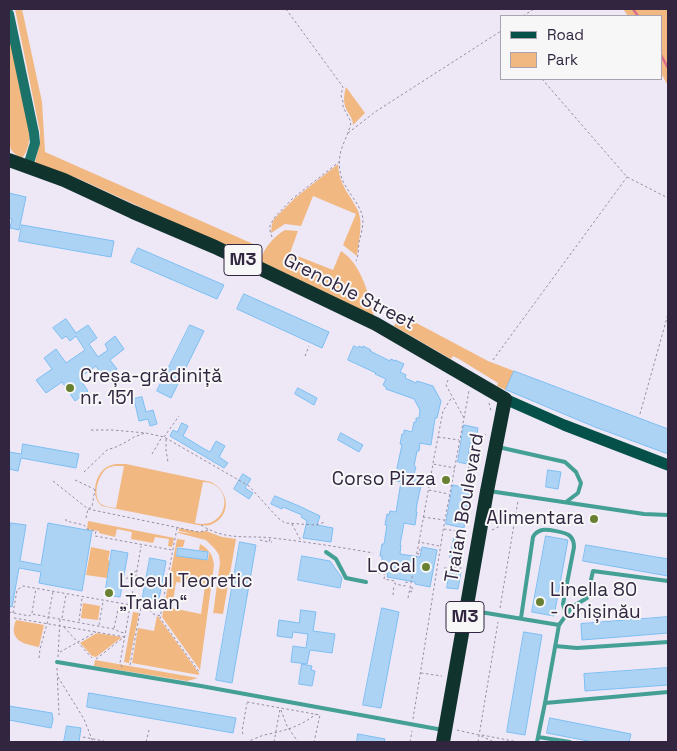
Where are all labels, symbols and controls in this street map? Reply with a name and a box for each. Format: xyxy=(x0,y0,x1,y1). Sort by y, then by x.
legend xyxy=(500,15,662,80)
text: Road xyxy=(547,25,584,44)
text: Park xyxy=(547,50,578,69)
road number: M3 xyxy=(224,244,262,276)
street label: Grenoble Street xyxy=(279,249,419,335)
place label: Creșa-grădiniță nr. 151 xyxy=(80,366,222,410)
marker: Creșa-grădiniță nr. 151 xyxy=(64,382,76,394)
street label: Traian Boulevard xyxy=(441,432,489,584)
place label: Corso Pizza xyxy=(332,469,436,491)
marker: Corso Pizza xyxy=(440,474,452,486)
place label: Alimentara xyxy=(486,508,584,530)
marker: Alimentara xyxy=(588,513,600,525)
place label: Local xyxy=(367,556,416,578)
marker: Local xyxy=(420,561,432,573)
place label: Liceul Teoretic „Traian“ xyxy=(119,571,253,615)
place label: Linella 80 - Chișinău xyxy=(550,580,641,624)
marker: Liceul Teoretic „Traian“ xyxy=(103,587,115,599)
marker: Linella 80 - Chișinău xyxy=(534,596,546,608)
road number: M3 xyxy=(446,602,484,632)

